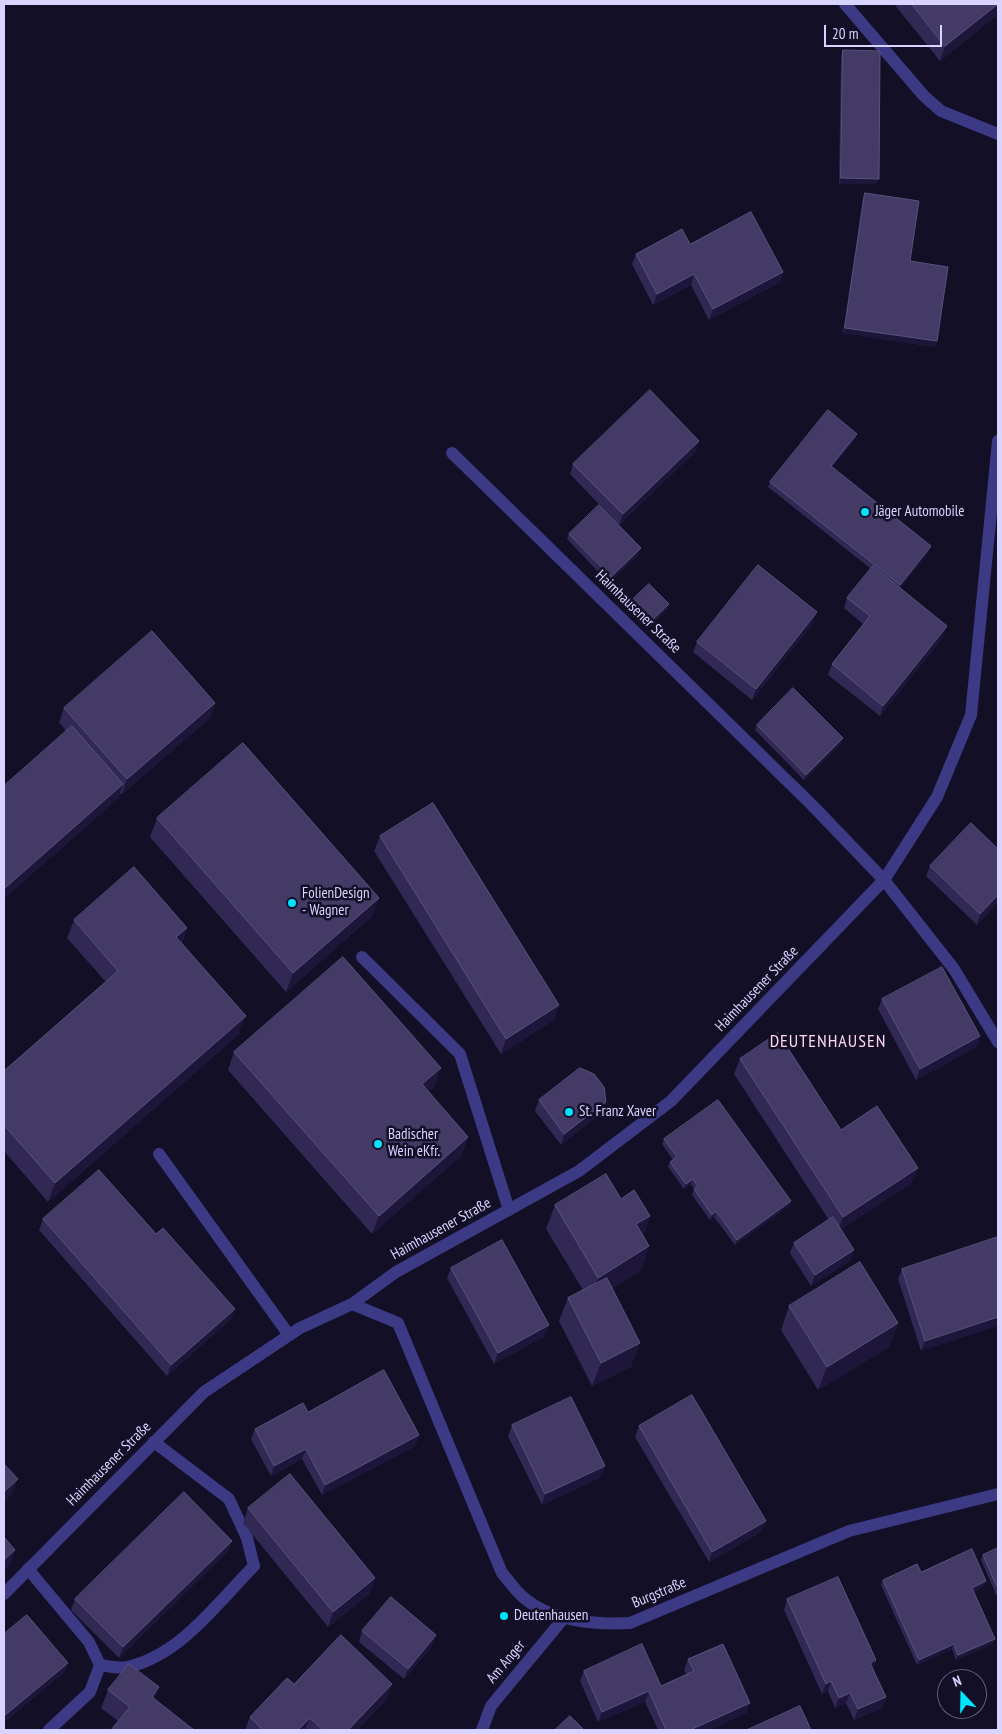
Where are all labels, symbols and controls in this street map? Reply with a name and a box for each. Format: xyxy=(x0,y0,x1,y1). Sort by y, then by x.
scale bar xyxy=(827,15,944,47)
text: 20 m xyxy=(832,24,858,43)
place label: Jäger Automobile xyxy=(875,503,964,521)
marker: Jäger Automobile xyxy=(859,506,871,518)
street label: Haimhausener Straße xyxy=(592,567,684,657)
place label: FolienDesign - Wagner xyxy=(302,885,370,920)
marker: FolienDesign - Wagner xyxy=(286,897,298,909)
street label: Haimhausener Straße xyxy=(712,943,802,1035)
district label: DEUTENHAUSEN xyxy=(768,1031,888,1053)
place label: St. Franz Xaver xyxy=(579,1103,656,1121)
marker: St. Franz Xaver xyxy=(563,1106,575,1118)
place label: Badischer Wein eKfr. xyxy=(388,1126,440,1161)
marker: Badischer Wein eKfr. xyxy=(372,1138,384,1150)
street label: Haimhausener Straße xyxy=(388,1194,494,1264)
street label: Haimhausener Straße xyxy=(63,1418,155,1510)
street label: Burgstraße xyxy=(629,1574,689,1612)
place label: Deutenhausen xyxy=(514,1607,588,1625)
marker: Deutenhausen xyxy=(498,1610,510,1622)
street label: Am Anger xyxy=(483,1637,529,1687)
north arrow xyxy=(937,1669,987,1719)
text: N xyxy=(950,1671,964,1691)

